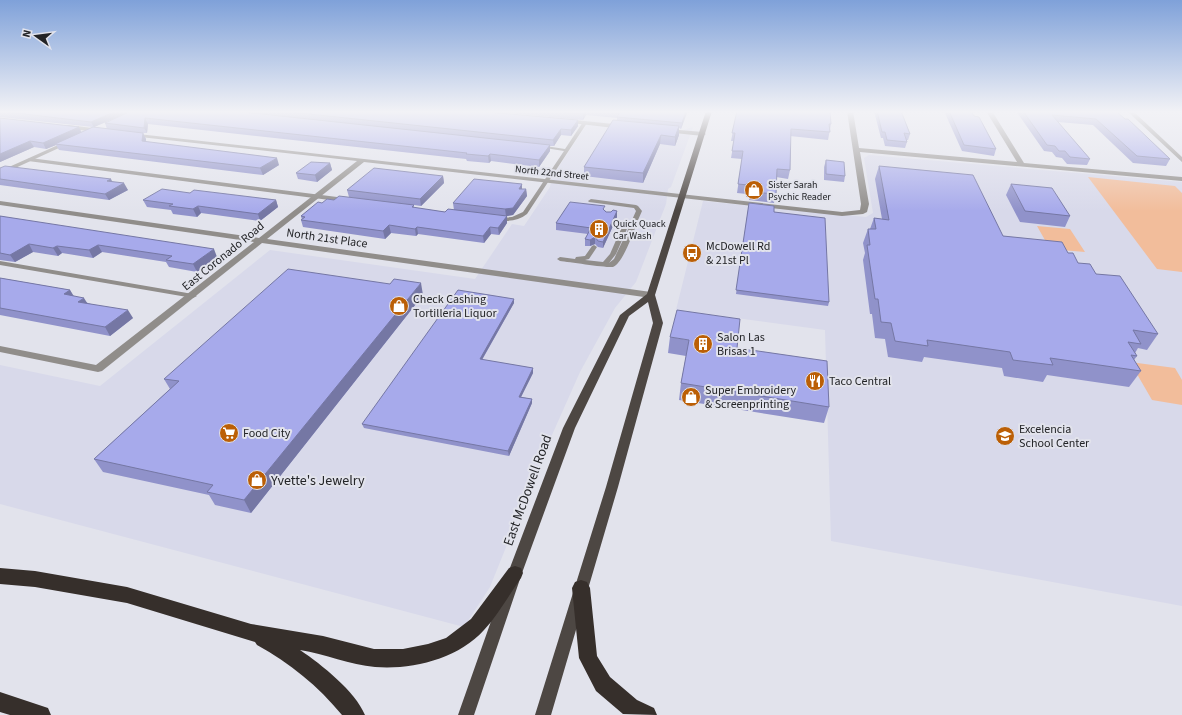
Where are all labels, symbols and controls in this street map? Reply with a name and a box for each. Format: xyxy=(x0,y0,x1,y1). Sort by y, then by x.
north arrow xyxy=(16,16,56,56)
text: N xyxy=(19,28,35,39)
street label: North 22nd Street xyxy=(514,162,590,184)
place label: Sister Sarah Psychic Reader xyxy=(768,178,831,204)
shop icon: Sister Sarah Psychic Reader xyxy=(743,179,765,201)
place label: Quick Quack Car Wash xyxy=(613,217,666,243)
street label: East Coronado Road xyxy=(179,218,268,295)
building icon: Quick Quack Car Wash xyxy=(588,218,610,240)
street label: North 21st Place xyxy=(285,224,369,253)
place label: McDowell Rd & 21st Pl xyxy=(706,238,770,269)
bus stop icon: McDowell Rd & 21st Pl xyxy=(681,242,703,264)
place label: Check Cashing Tortilleria Liquor xyxy=(413,291,497,322)
shop icon: Check Cashing Tortilleria Liquor xyxy=(388,295,410,317)
place label: Salon Las Brisas 1 xyxy=(717,329,765,360)
building icon: Salon Las Brisas 1 xyxy=(692,333,714,355)
restaurant icon: Taco Central xyxy=(804,370,826,392)
place label: Taco Central xyxy=(829,373,891,390)
place label: Super Embroidery & Screenprinting xyxy=(705,382,797,413)
shop icon: Super Embroidery & Screenprinting xyxy=(680,386,702,408)
place label: Excelencia School Center xyxy=(1019,421,1090,452)
supermarket icon: Food City xyxy=(218,422,240,444)
place label: Food City xyxy=(243,425,291,442)
school or university icon: Excelencia School Center xyxy=(994,425,1016,447)
street label: East McDowell Road xyxy=(498,432,557,549)
shop icon: Yvette's Jewelry xyxy=(246,469,268,491)
place label: Yvette's Jewelry xyxy=(270,471,365,491)

